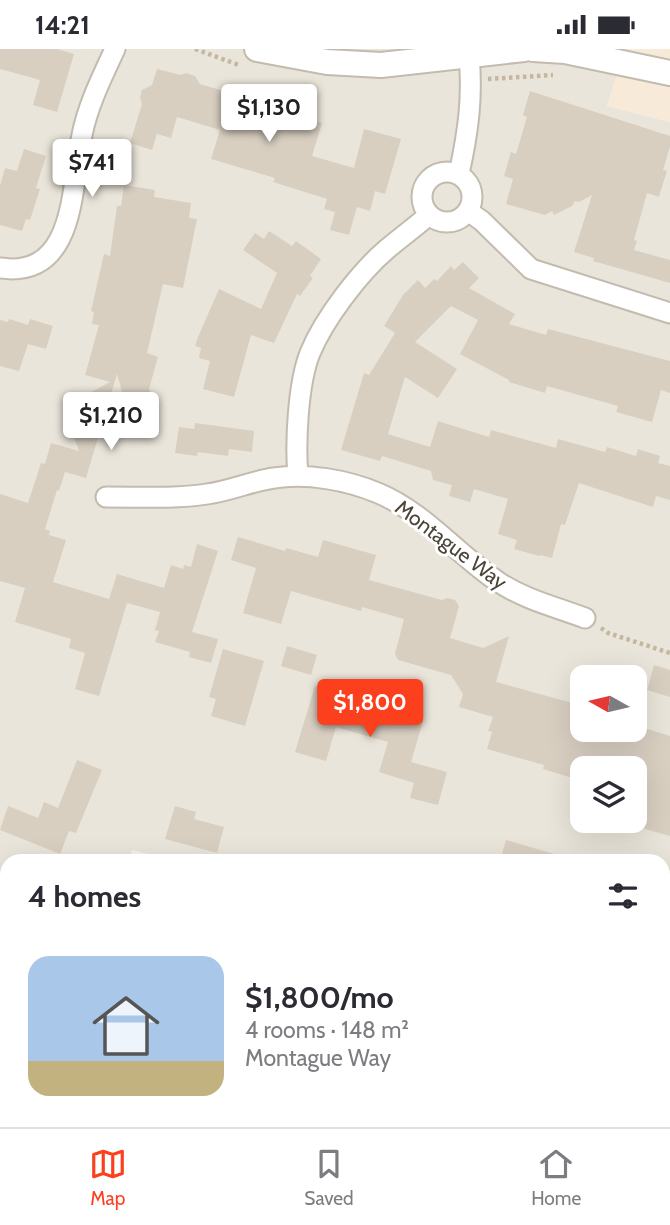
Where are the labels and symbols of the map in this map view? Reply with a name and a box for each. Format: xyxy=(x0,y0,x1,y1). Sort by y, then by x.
pin: $1,130 xyxy=(212,85,326,144)
pin: $741 xyxy=(51,139,133,199)
pin: $1,210 xyxy=(54,393,168,452)
street label: Montague Way xyxy=(391,495,512,595)
north arrow xyxy=(570,665,648,742)
pin: $1,800 xyxy=(313,679,427,739)

